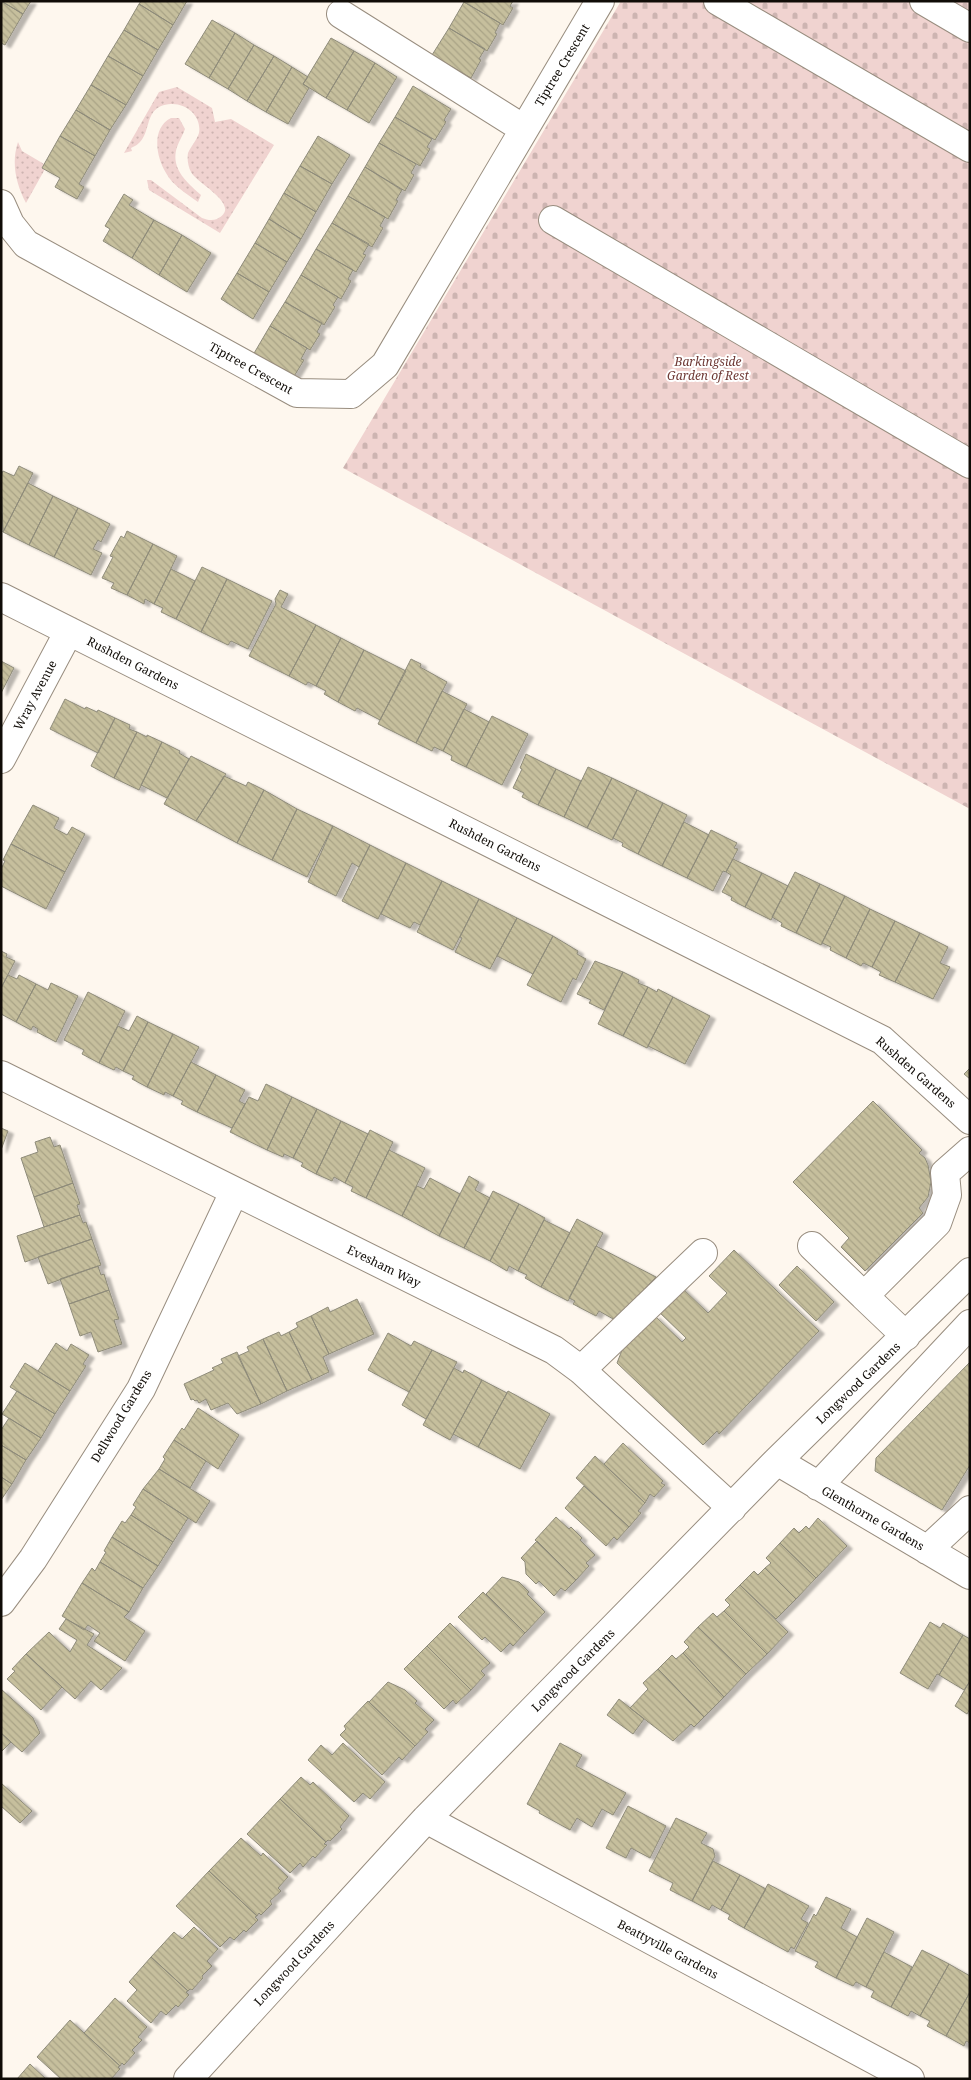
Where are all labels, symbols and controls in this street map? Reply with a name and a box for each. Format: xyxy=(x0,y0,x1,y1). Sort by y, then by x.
street label: Tiptree Crescent xyxy=(531,21,593,109)
street label: Tiptree Crescent xyxy=(206,338,296,398)
park label: Barkingside Garden of Rest xyxy=(667,353,749,384)
street label: Rushden Gardens xyxy=(84,632,182,694)
street label: Wray Avenue xyxy=(9,657,61,733)
street label: Rushden Gardens xyxy=(446,814,544,876)
street label: Rushden Gardens xyxy=(872,1032,960,1112)
street label: Evesham Way xyxy=(344,1241,424,1291)
street label: Longwood Gardens xyxy=(812,1338,904,1428)
street label: Dellwood Gardens xyxy=(87,1367,155,1465)
street label: Glenthorne Gardens xyxy=(818,1482,928,1554)
street label: Longwood Gardens xyxy=(528,1625,618,1715)
street label: Beattyville Gardens xyxy=(615,1915,721,1983)
street label: Longwood Gardens xyxy=(250,1917,338,2009)

